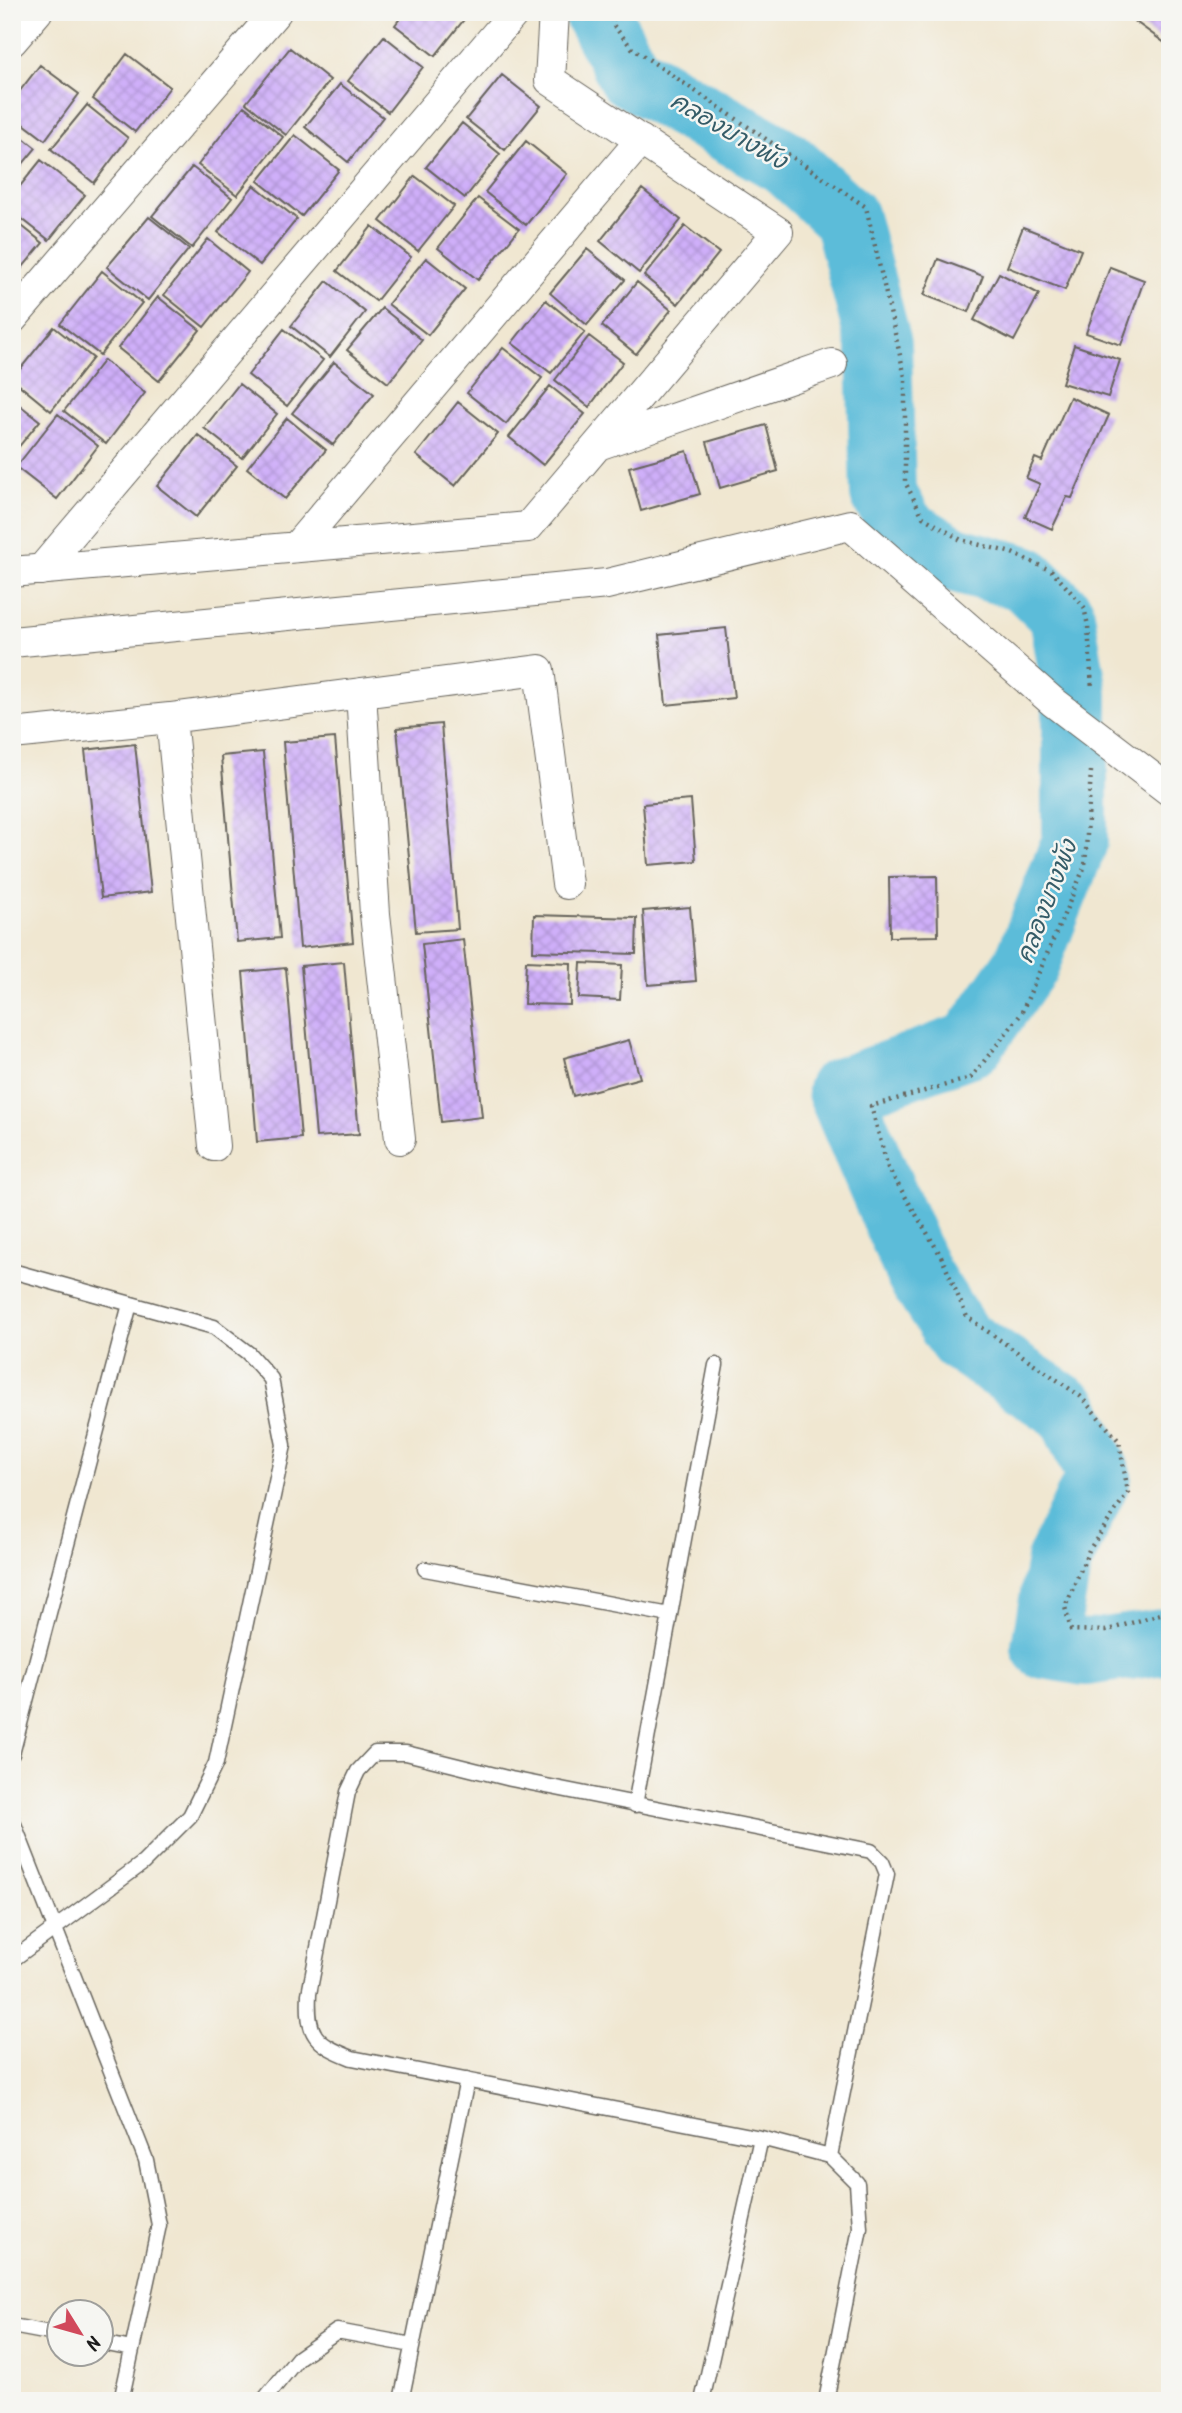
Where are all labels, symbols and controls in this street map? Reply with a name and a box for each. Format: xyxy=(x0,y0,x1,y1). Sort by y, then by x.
water label: คลองบางพัง xyxy=(662,83,795,182)
water label: คลองบางพัง xyxy=(1007,833,1090,969)
north arrow xyxy=(46,2298,116,2368)
text: N xyxy=(76,2328,108,2356)

